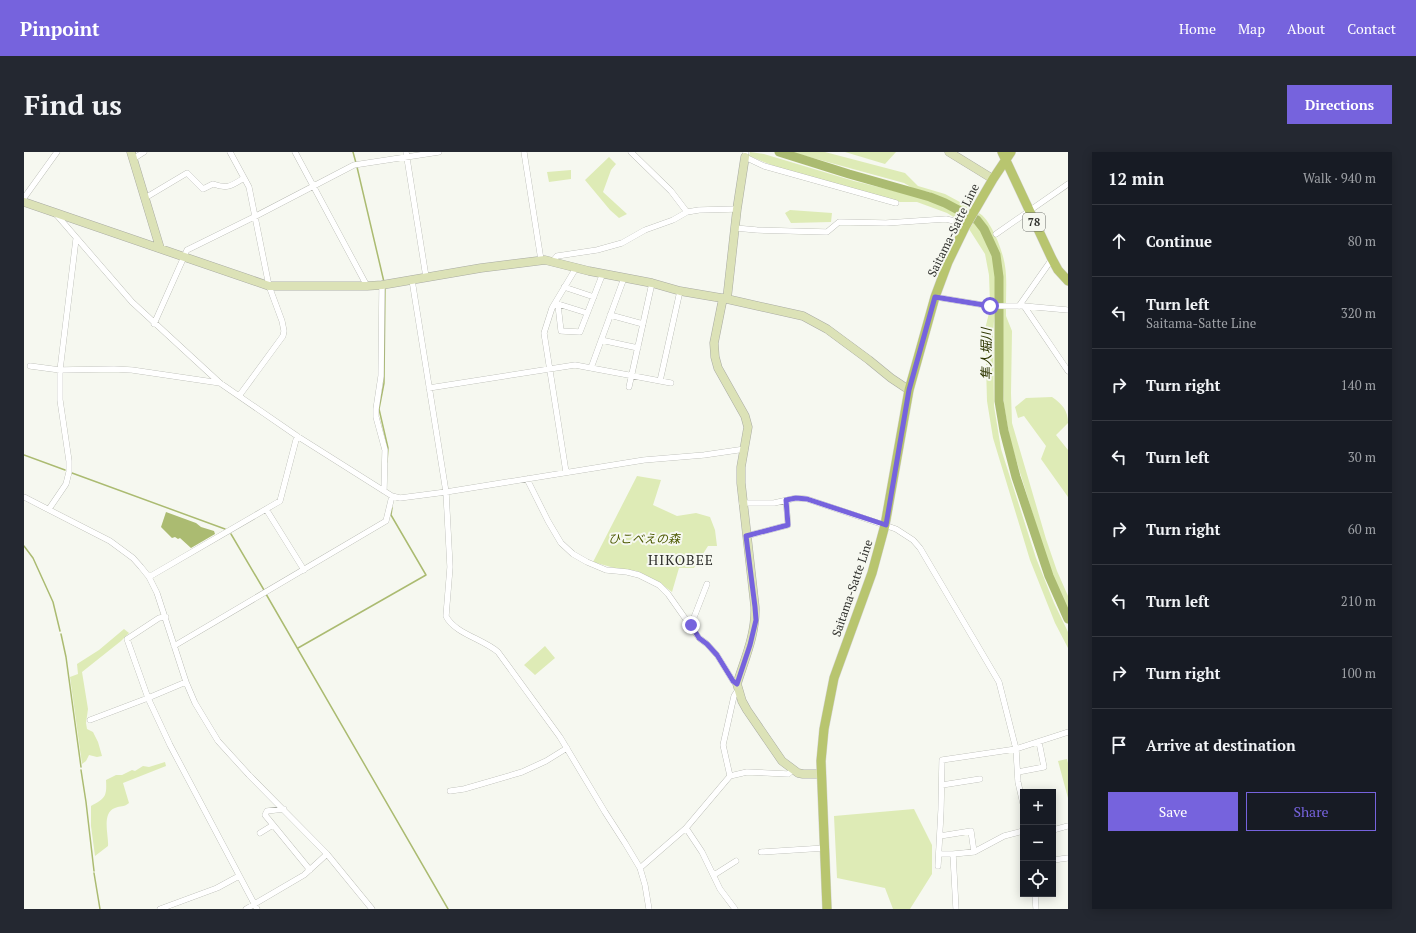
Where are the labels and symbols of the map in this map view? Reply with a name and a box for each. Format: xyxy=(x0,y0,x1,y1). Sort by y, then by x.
street label: Saitama-Satte Line xyxy=(924,181,982,279)
road number: 78 xyxy=(1023,213,1045,231)
route start xyxy=(981,297,999,315)
water label: 隼人堀川 xyxy=(977,326,995,380)
park label: ひこべえの森 xyxy=(608,531,681,546)
street label: Saitama-Satte Line xyxy=(828,537,876,639)
district label: HIKOBEE xyxy=(648,550,714,569)
route end xyxy=(682,616,700,634)

